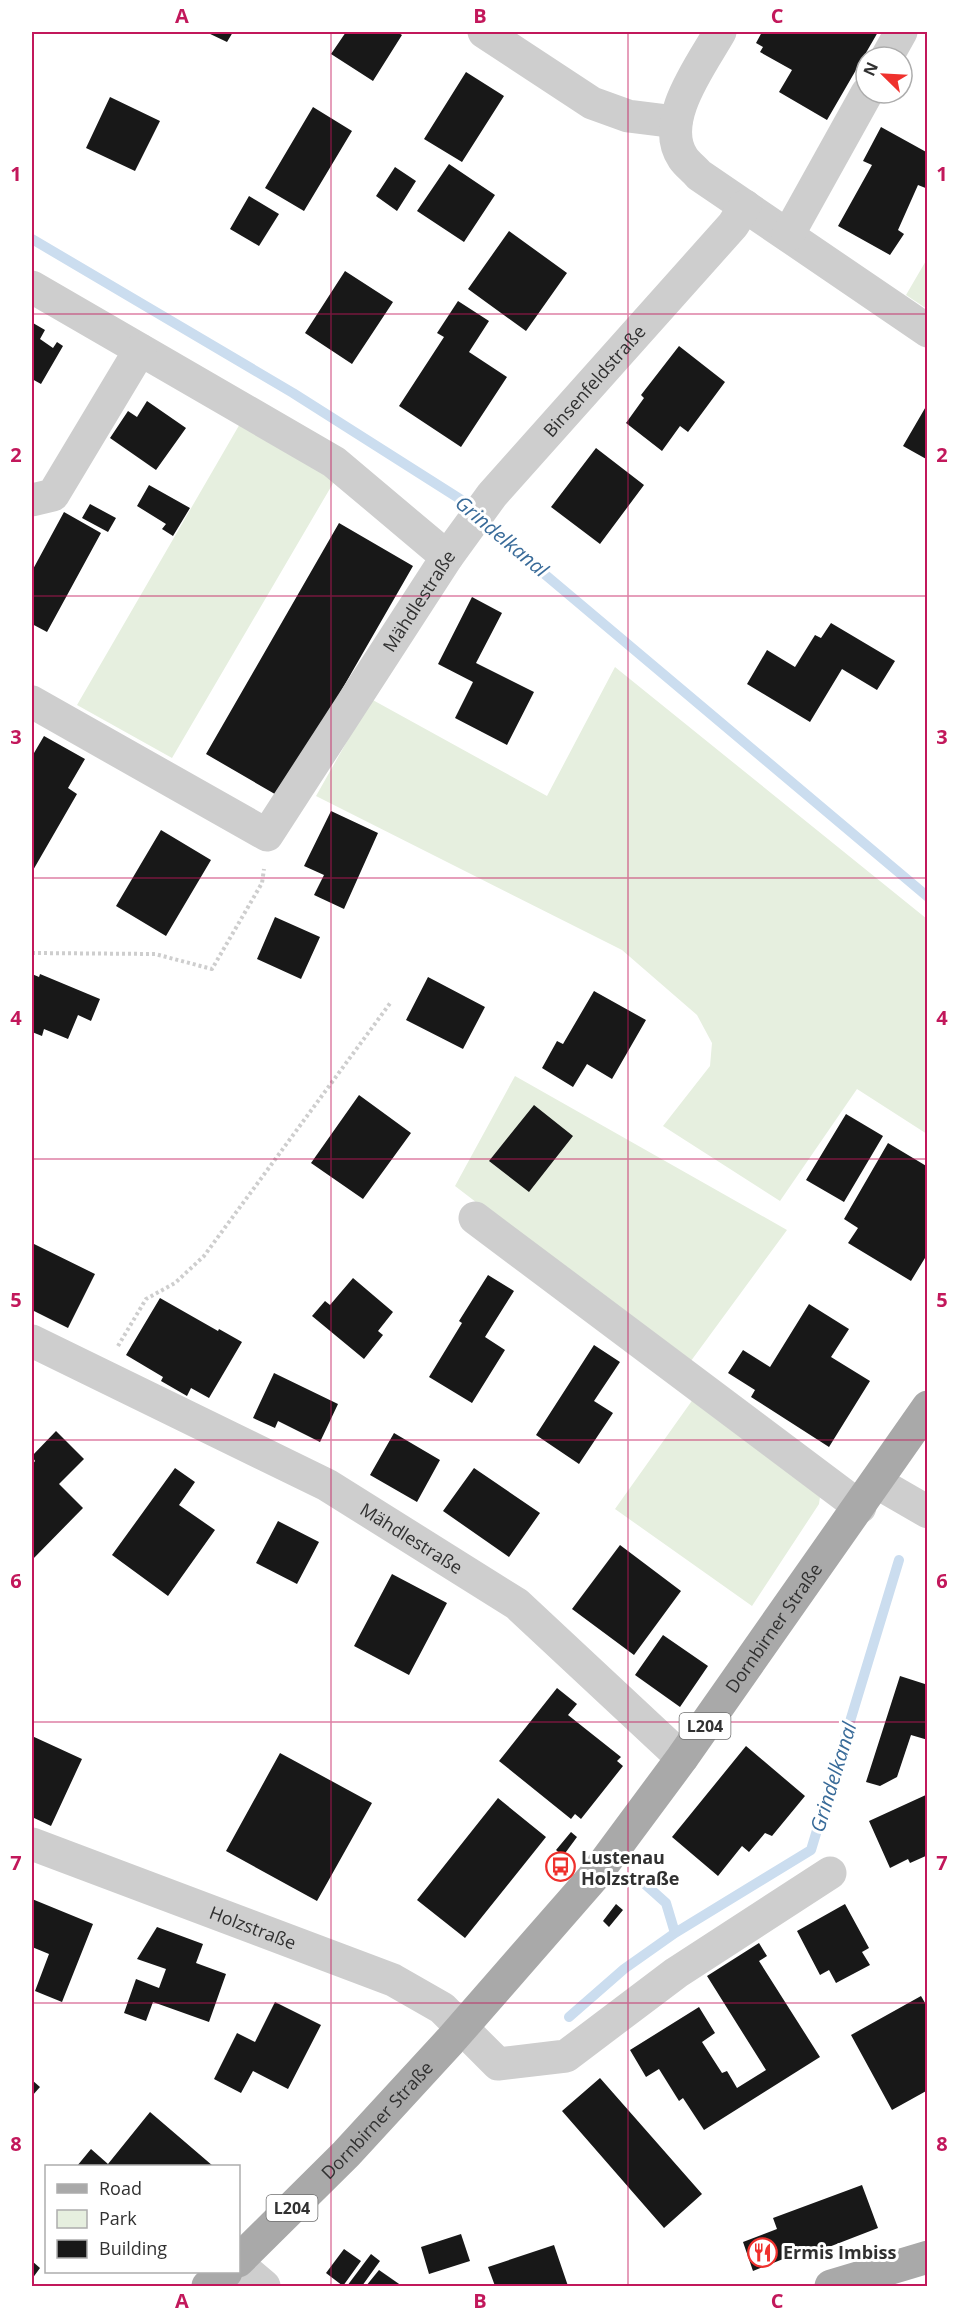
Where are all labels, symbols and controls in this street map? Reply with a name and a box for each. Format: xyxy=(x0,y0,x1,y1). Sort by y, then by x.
text: A xyxy=(175,2,189,29)
text: B xyxy=(473,2,487,29)
text: C xyxy=(771,2,784,29)
north arrow xyxy=(854,45,914,105)
text: N xyxy=(858,58,883,79)
text: 1 xyxy=(10,160,22,187)
text: 1 xyxy=(936,160,948,187)
street label: Binsenfeldstraße xyxy=(538,320,650,442)
text: 2 xyxy=(10,441,22,468)
text: 2 xyxy=(936,441,948,468)
water label: Grindelkanal xyxy=(450,489,555,583)
street label: Mähdlestraße xyxy=(377,545,460,656)
text: 3 xyxy=(10,723,22,750)
text: 3 xyxy=(936,723,948,750)
text: 4 xyxy=(10,1004,22,1031)
text: 4 xyxy=(936,1004,948,1031)
text: 5 xyxy=(10,1286,22,1313)
text: 5 xyxy=(936,1286,948,1313)
street label: Mähdlestraße xyxy=(356,1497,467,1579)
street label: Dornbirner Straße xyxy=(720,1558,827,1697)
text: 6 xyxy=(10,1567,22,1594)
text: 6 xyxy=(936,1567,948,1594)
road number: L204 xyxy=(680,1713,730,1739)
water label: Grindelkanal xyxy=(803,1718,863,1835)
place label: Lustenau Holzstraße xyxy=(581,1845,679,1890)
text: 7 xyxy=(10,1849,22,1876)
text: 7 xyxy=(936,1849,948,1876)
bus stop icon: Lustenau Holzstraße xyxy=(544,1851,576,1883)
street label: Holzstraße xyxy=(206,1900,300,1954)
street label: Dornbirner Straße xyxy=(316,2056,438,2184)
text: 8 xyxy=(10,2130,22,2157)
text: 8 xyxy=(936,2130,948,2157)
legend xyxy=(45,2165,240,2273)
text: Road xyxy=(99,2176,142,2200)
road number: L204 xyxy=(266,2195,318,2221)
text: Park xyxy=(99,2206,137,2230)
text: Building xyxy=(99,2236,167,2260)
restaurant icon: Ermis Imbiss xyxy=(746,2236,778,2268)
place label: Ermis Imbiss xyxy=(783,2240,897,2264)
text: A xyxy=(175,2287,189,2314)
text: B xyxy=(473,2287,487,2314)
text: C xyxy=(771,2287,784,2314)

